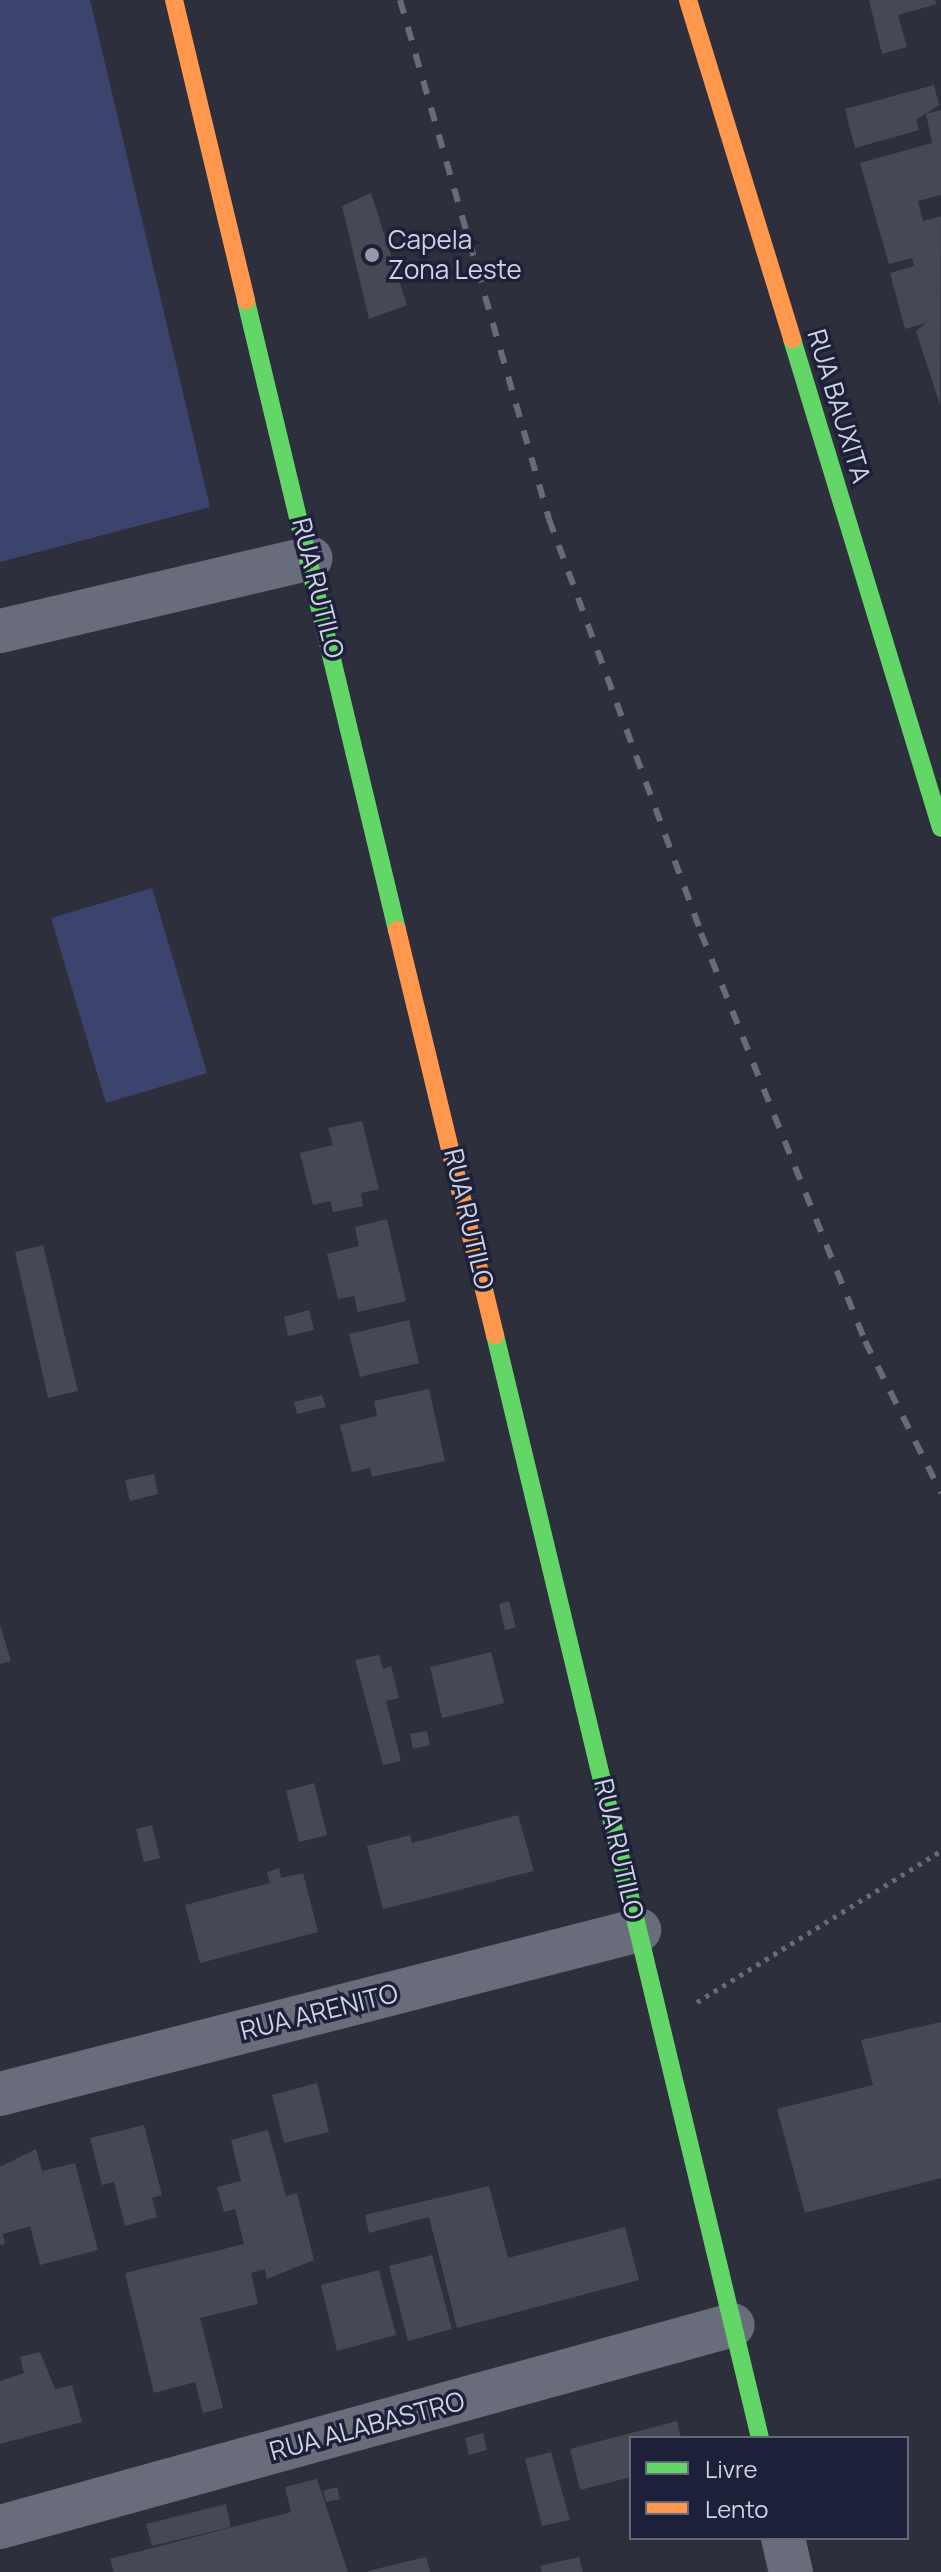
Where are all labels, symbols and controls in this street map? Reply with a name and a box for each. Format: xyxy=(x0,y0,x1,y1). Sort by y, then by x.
place label: Capela Zona Leste xyxy=(388,224,522,286)
marker: Capela Zona Leste xyxy=(363,246,381,264)
street label: RUA BAUXITA xyxy=(801,325,877,487)
street label: RUA RUTILO xyxy=(286,515,350,661)
street label: RUA RUTILO xyxy=(438,1146,500,1292)
street label: RUA RUTILO xyxy=(588,1776,650,1922)
street label: RUA ARENITO xyxy=(237,1977,401,2047)
street label: RUA ALABASTRO xyxy=(266,2385,468,2467)
legend xyxy=(629,2436,909,2540)
text: Livre xyxy=(705,2452,758,2485)
text: Lento xyxy=(705,2492,769,2525)

